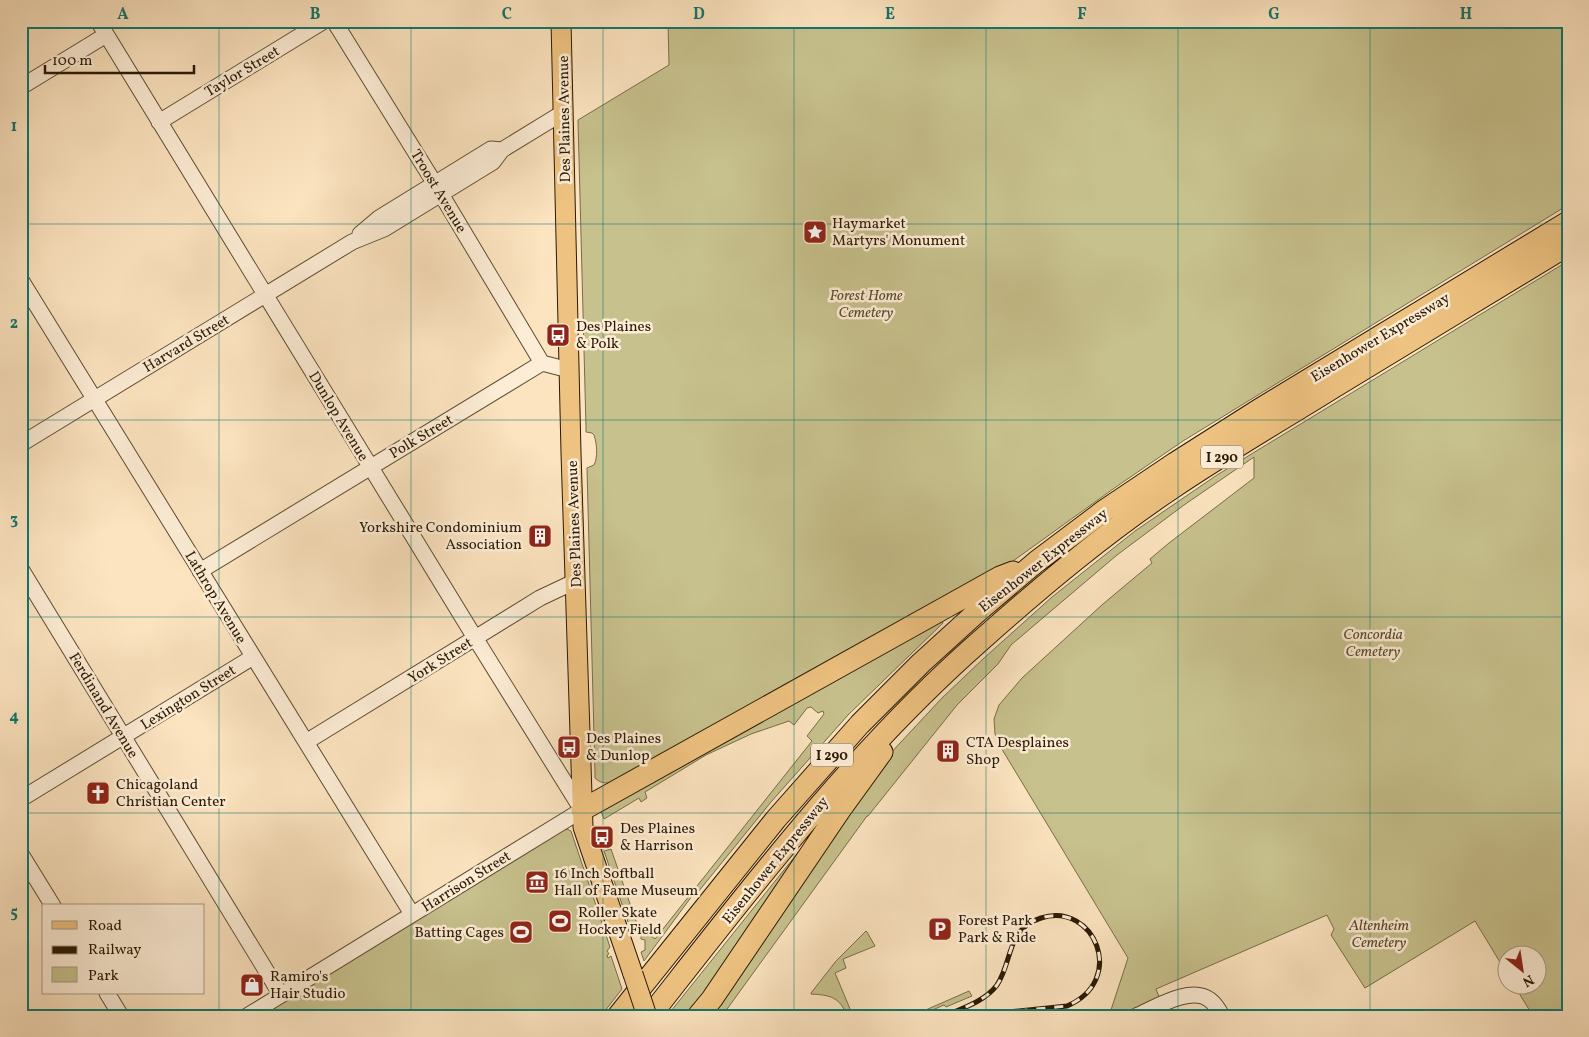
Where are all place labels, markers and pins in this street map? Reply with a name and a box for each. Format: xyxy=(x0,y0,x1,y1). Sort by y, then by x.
place label: Haymarket Martyrs' Monument xyxy=(832,214,965,252)
place icon: Haymarket Martyrs' Monument xyxy=(802,219,828,245)
place label: Des Plaines & Polk xyxy=(576,317,651,355)
bus stop icon: Des Plaines & Polk xyxy=(545,322,571,348)
place label: Yorkshire Condominium Association xyxy=(359,518,522,556)
building icon: Yorkshire Condominium Association xyxy=(527,523,553,549)
place label: Des Plaines & Dunlop xyxy=(586,729,661,767)
place label: CTA Desplaines Shop xyxy=(966,733,1069,771)
bus stop icon: Des Plaines & Dunlop xyxy=(556,734,582,760)
building icon: CTA Desplaines Shop xyxy=(935,738,961,764)
place label: Chicagoland Christian Center xyxy=(116,775,226,813)
church icon: Chicagoland Christian Center xyxy=(85,780,111,806)
place label: Des Plaines & Harrison xyxy=(620,819,695,857)
bus stop icon: Des Plaines & Harrison xyxy=(589,824,615,850)
place label: 16 Inch Softball Hall of Fame Museum xyxy=(554,864,698,902)
museum icon: 16 Inch Softball Hall of Fame Museum xyxy=(524,869,550,895)
place label: Roller Skate Hockey Field xyxy=(578,903,662,941)
sports icon: Roller Skate Hockey Field xyxy=(547,908,573,934)
place label: Forest Park Park & Ride xyxy=(958,911,1036,949)
parking icon: Forest Park Park & Ride xyxy=(927,916,953,942)
sports icon: Batting Cages xyxy=(508,919,534,945)
place label: Batting Cages xyxy=(414,923,504,944)
place label: Ramiro's Hair Studio xyxy=(270,967,346,1005)
shop icon: Ramiro's Hair Studio xyxy=(239,972,265,998)

